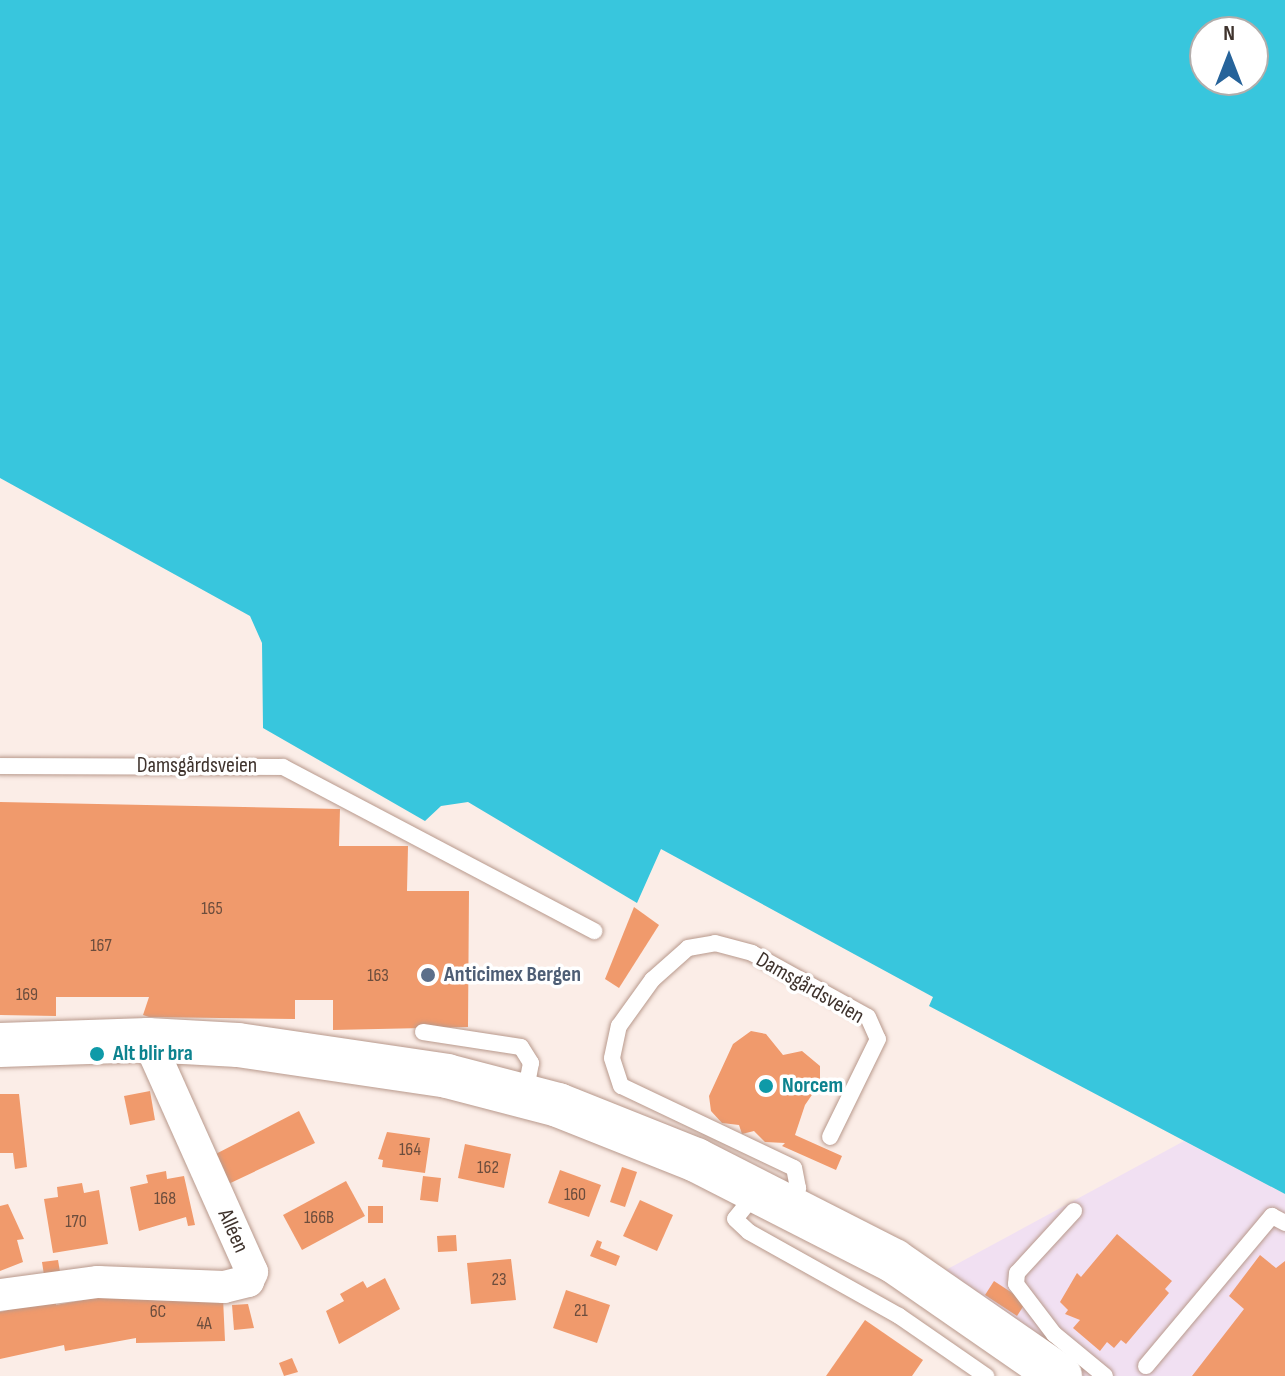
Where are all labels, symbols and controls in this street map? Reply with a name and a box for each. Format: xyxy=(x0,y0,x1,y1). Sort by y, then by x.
north arrow xyxy=(1189,16,1269,96)
text: N xyxy=(1223,20,1235,47)
street label: Damsgårdsveien xyxy=(137,753,257,779)
house number: 165 xyxy=(201,898,223,920)
house number: 167 xyxy=(90,935,112,957)
street label: Damsgårdsveien xyxy=(751,946,869,1030)
place label: Anticimex Bergen xyxy=(444,962,581,988)
house number: 163 xyxy=(367,965,389,987)
marker: Anticimex Bergen xyxy=(419,966,437,984)
house number: 169 xyxy=(16,984,38,1006)
place label: Alt blir bra xyxy=(113,1041,193,1067)
marker: Alt blir bra xyxy=(88,1045,106,1063)
place label: Norcem xyxy=(782,1073,843,1099)
marker: Norcem xyxy=(757,1077,775,1095)
house number: 164 xyxy=(399,1139,421,1161)
house number: 162 xyxy=(477,1157,499,1179)
house number: 160 xyxy=(564,1184,586,1206)
house number: 168 xyxy=(154,1188,176,1210)
street label: Alléen xyxy=(212,1205,254,1257)
house number: 166B xyxy=(304,1207,334,1229)
house number: 170 xyxy=(65,1211,87,1233)
house number: 23 xyxy=(492,1269,506,1291)
house number: 21 xyxy=(574,1300,588,1322)
house number: 6C xyxy=(150,1301,166,1323)
house number: 4A xyxy=(196,1313,212,1335)

